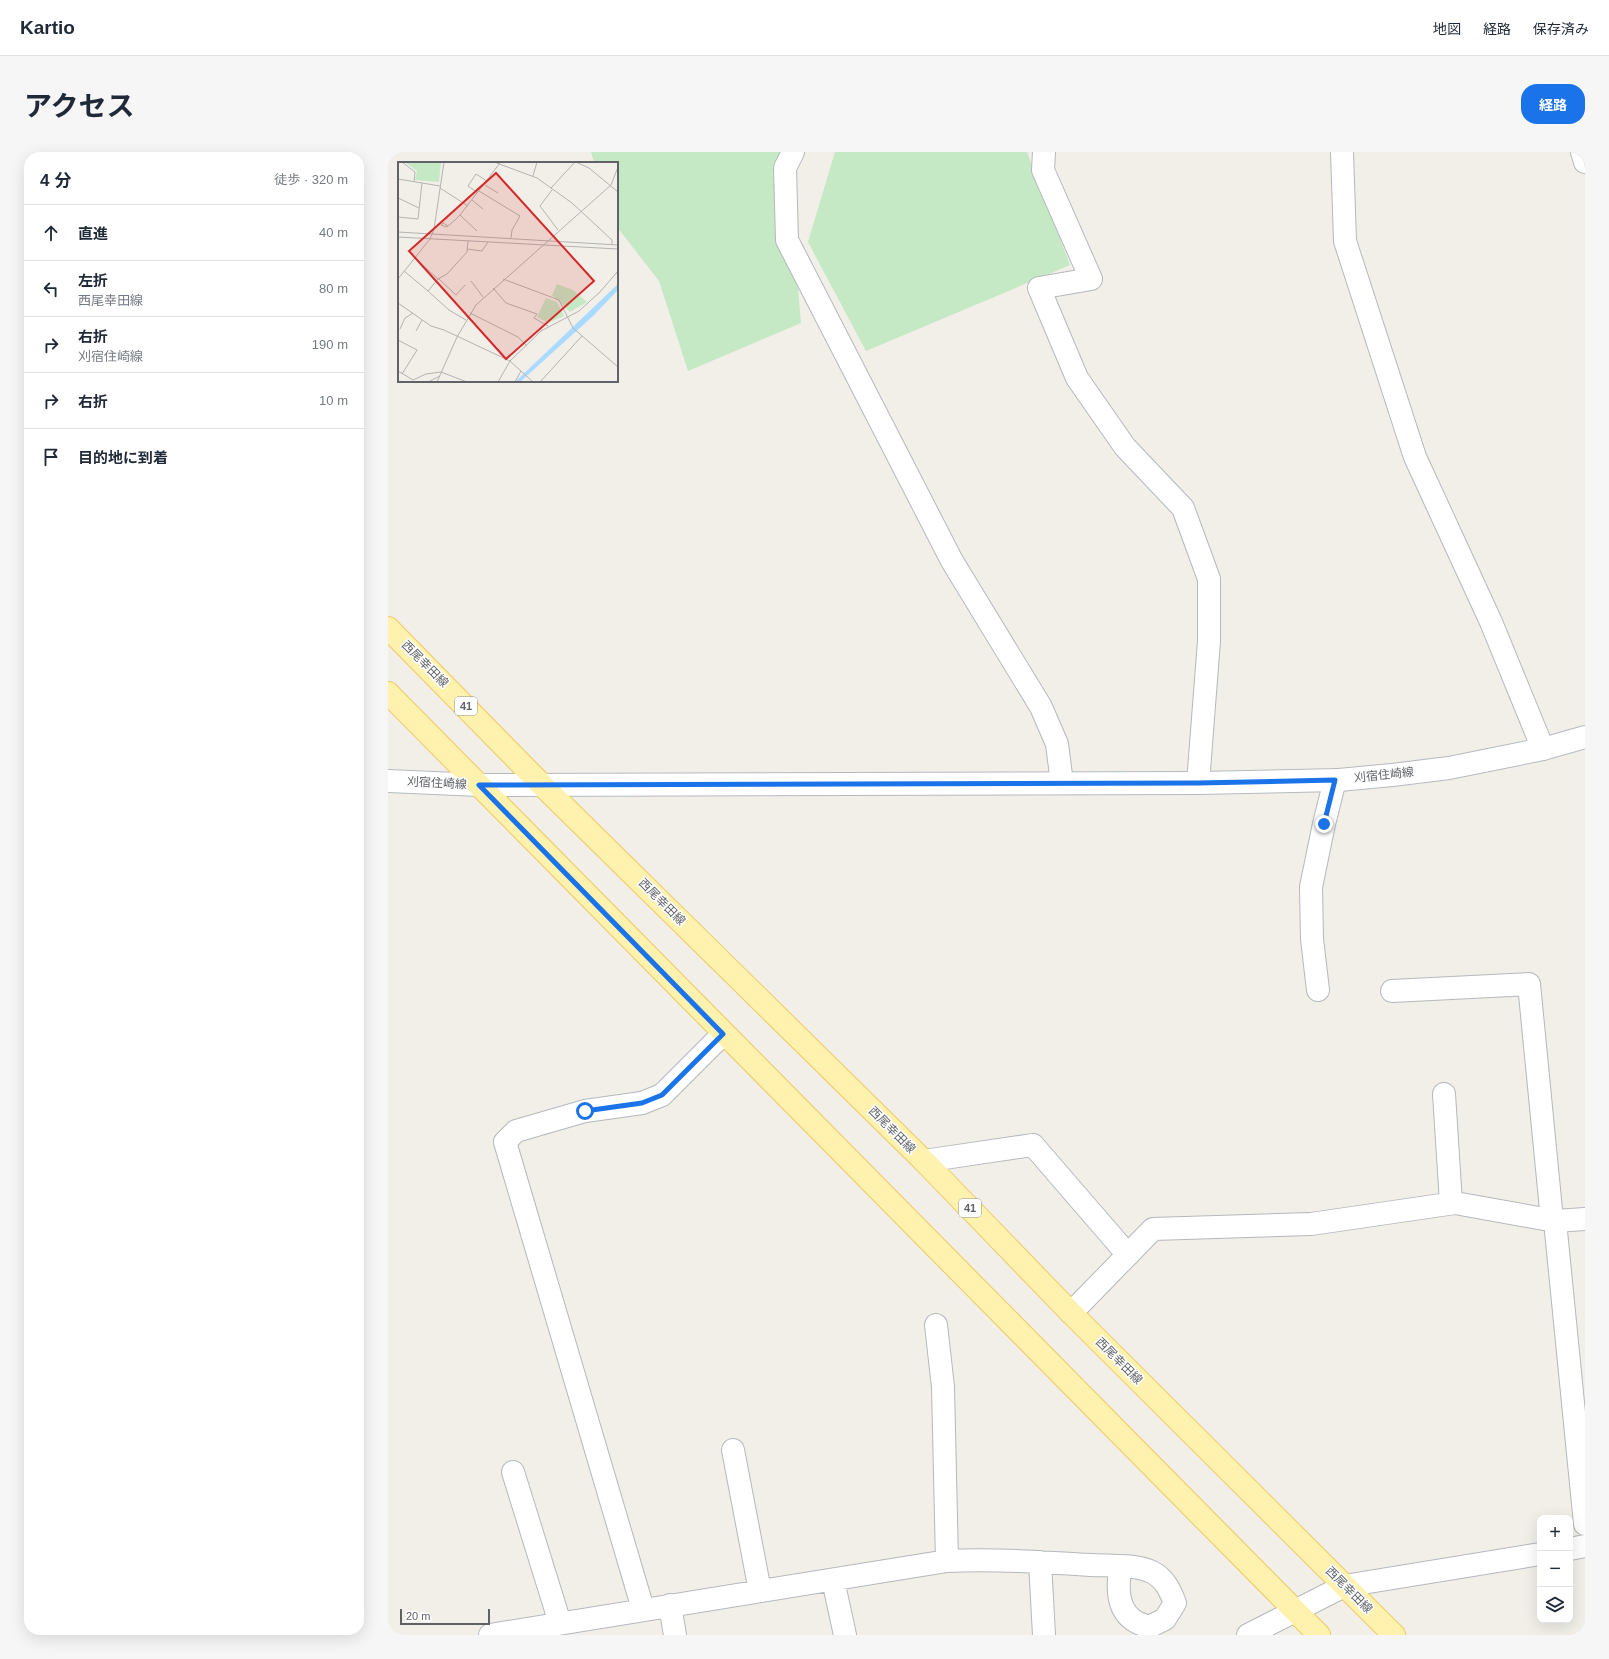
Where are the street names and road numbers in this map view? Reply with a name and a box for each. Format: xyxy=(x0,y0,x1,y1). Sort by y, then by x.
street label: 西尾幸田線 xyxy=(399,638,451,690)
road number: 41 xyxy=(455,697,477,715)
street label: 刈宿住崎線 xyxy=(1353,765,1415,785)
street label: 刈宿住崎線 xyxy=(407,774,467,792)
street label: 西尾幸田線 xyxy=(636,876,688,928)
street label: 西尾幸田線 xyxy=(866,1104,918,1156)
road number: 41 xyxy=(959,1199,981,1217)
street label: 西尾幸田線 xyxy=(1093,1335,1145,1387)
street label: 西尾幸田線 xyxy=(1323,1564,1375,1616)

